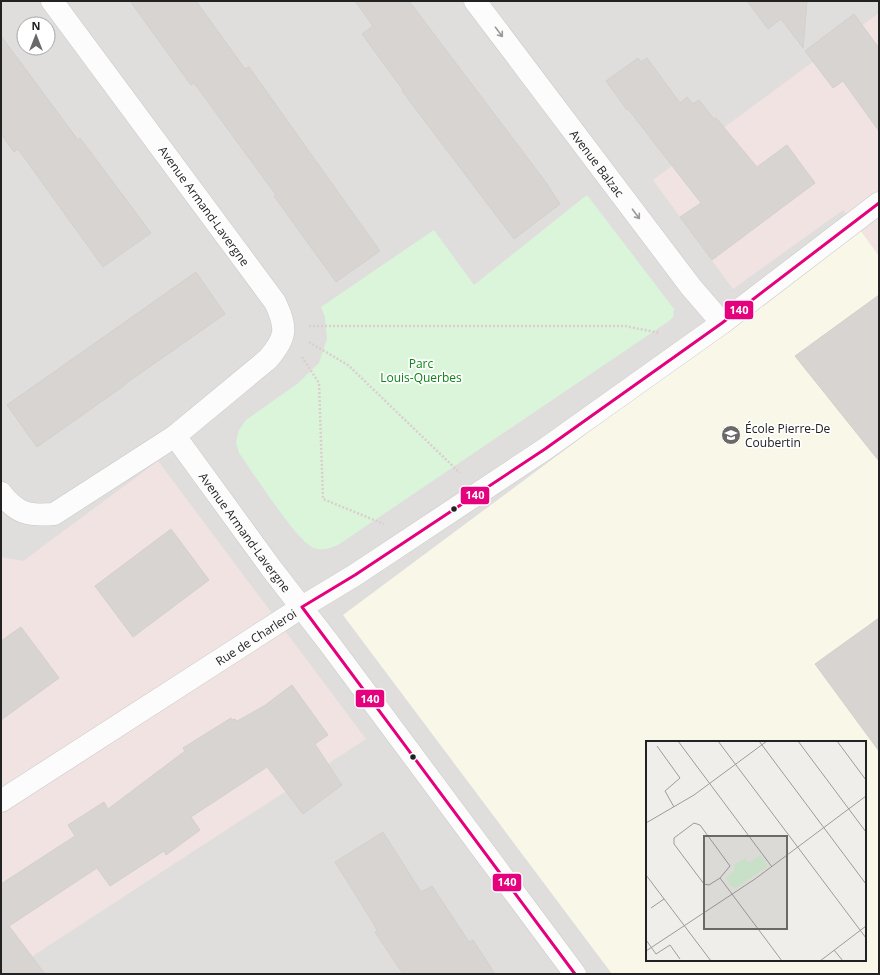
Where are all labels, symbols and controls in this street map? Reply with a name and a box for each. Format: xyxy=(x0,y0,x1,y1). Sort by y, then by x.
north arrow xyxy=(16,16,56,56)
text: N xyxy=(32,18,40,33)
one-way arrow xyxy=(495,27,503,38)
street label: Avenue Balzac xyxy=(566,126,629,200)
street label: Avenue Armand-Lavergne xyxy=(155,142,254,270)
one-way arrow xyxy=(632,209,640,220)
line badge: 140 xyxy=(724,300,754,320)
text: 140 xyxy=(730,302,748,317)
park label: Parc Louis-Querbes xyxy=(380,355,462,386)
place label: École Pierre-De Coubertin xyxy=(745,420,831,451)
school or university icon: École Pierre-De Coubertin xyxy=(720,424,742,446)
street label: Avenue Armand-Lavergne xyxy=(195,469,295,596)
line badge: 140 xyxy=(460,486,490,505)
text: 140 xyxy=(466,487,484,502)
unlabelled marker xyxy=(449,504,459,514)
street label: Rue de Charleroi xyxy=(212,604,299,669)
line badge: 140 xyxy=(355,689,385,708)
text: 140 xyxy=(361,691,379,706)
inset map xyxy=(646,741,866,961)
unlabelled marker xyxy=(408,752,418,762)
line badge: 140 xyxy=(492,873,522,892)
text: 140 xyxy=(498,874,516,889)

